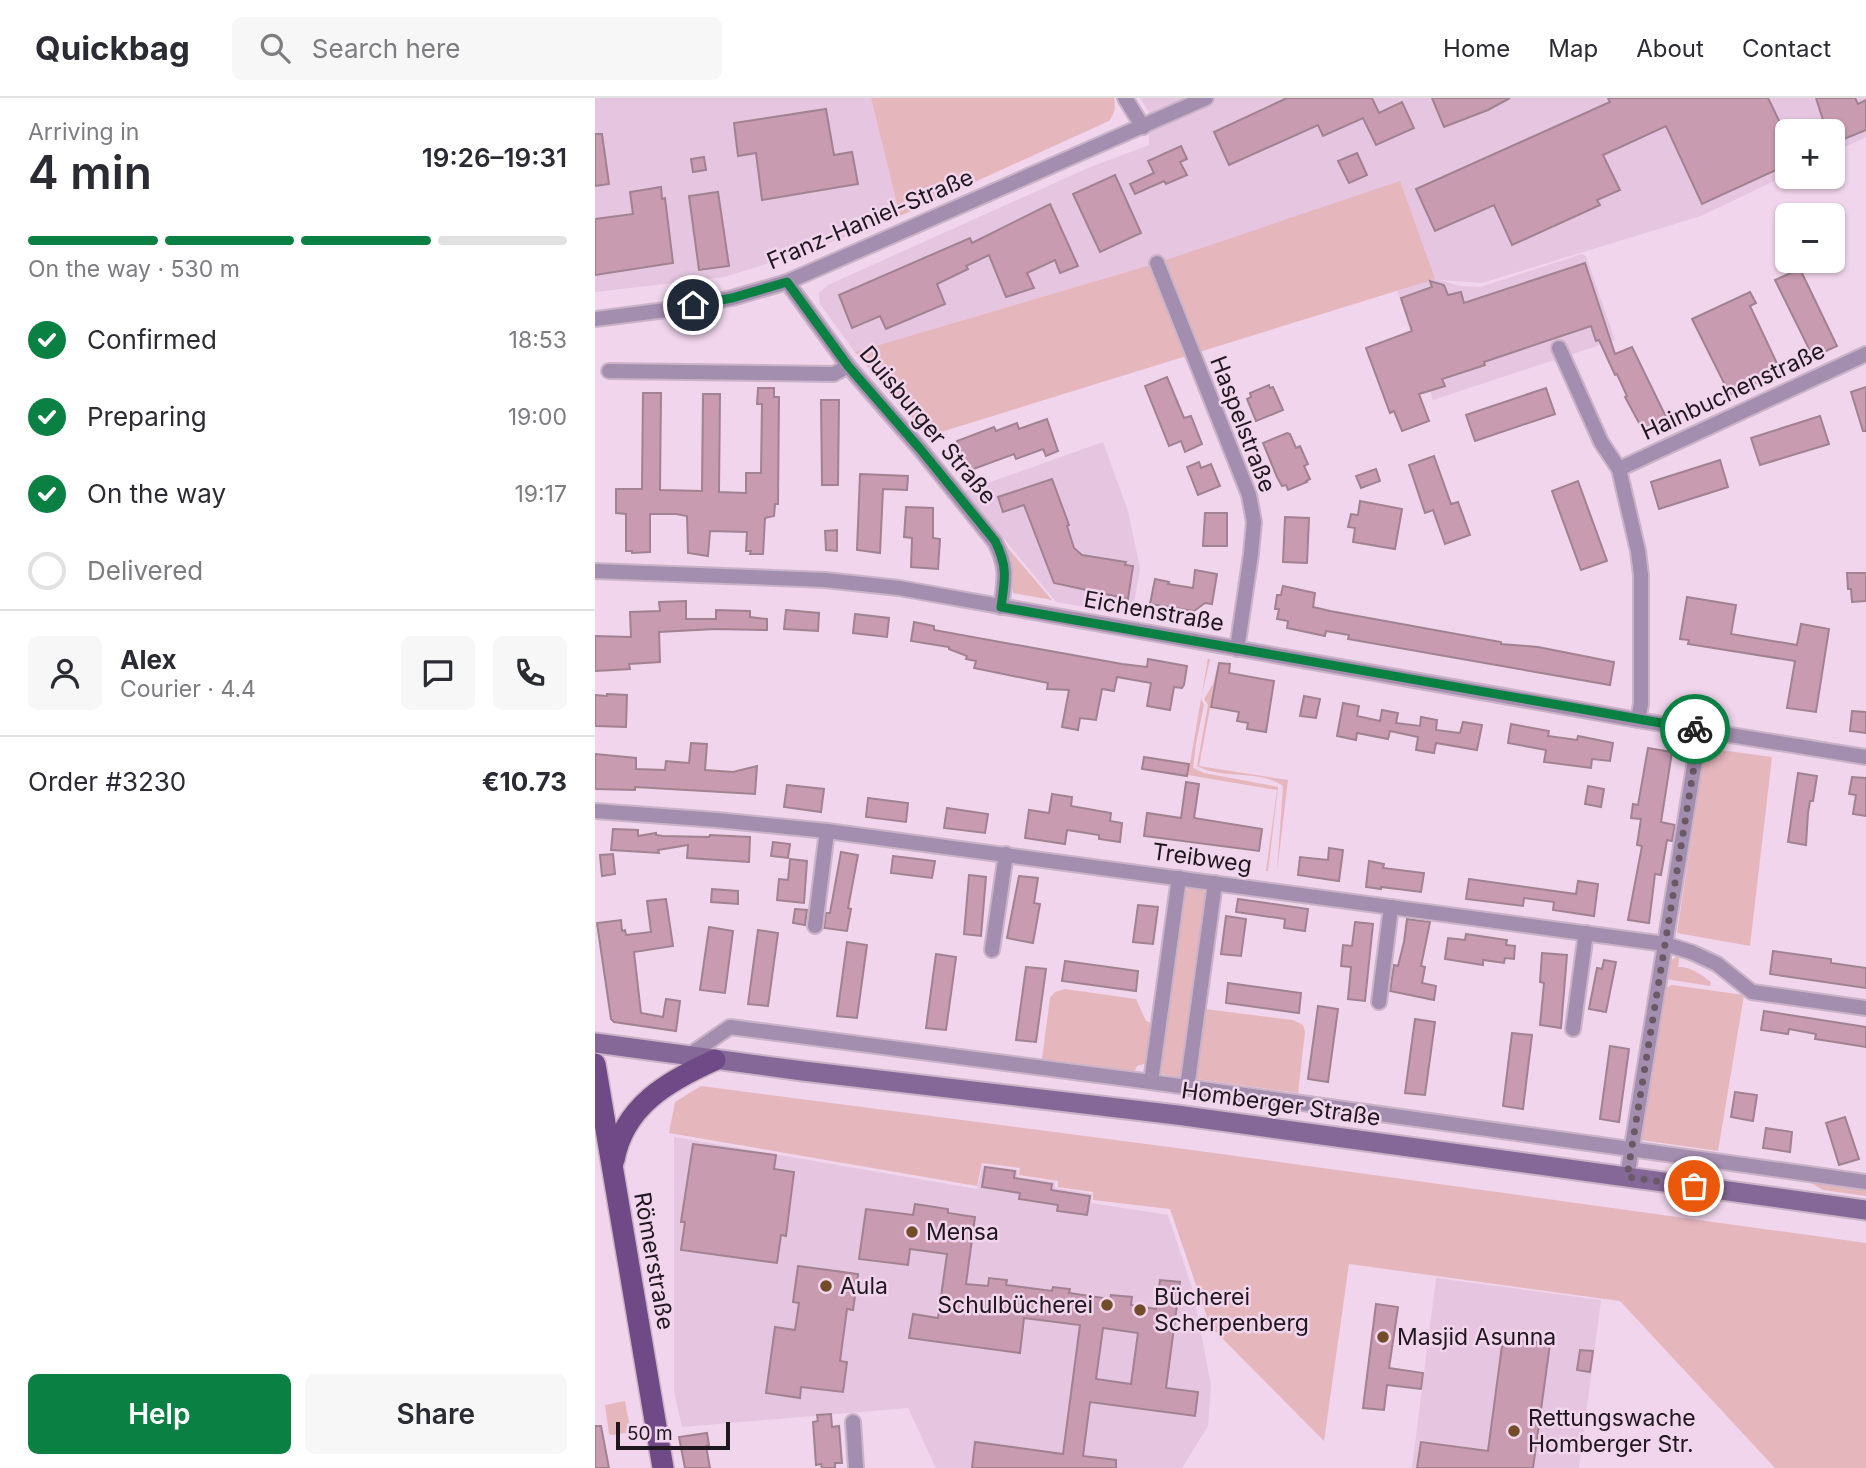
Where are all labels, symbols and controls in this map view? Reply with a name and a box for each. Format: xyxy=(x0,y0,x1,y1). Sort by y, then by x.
search box xyxy=(232,17,722,80)
text: Quickbag xyxy=(35,28,190,68)
icon: search xyxy=(256,29,294,67)
text: Search here xyxy=(312,33,460,64)
text: Home xyxy=(1443,34,1510,63)
text: Map xyxy=(1548,34,1598,63)
text: About xyxy=(1636,34,1704,63)
text: Contact xyxy=(1742,34,1831,63)
text: Arriving in xyxy=(28,118,139,146)
map controls xyxy=(1775,119,1845,273)
button: + xyxy=(1775,119,1845,189)
text: 19:26–19:31 xyxy=(422,142,567,173)
text: 4 min xyxy=(28,144,152,200)
street label: Franz-Haniel-Straße xyxy=(763,163,977,275)
button: − xyxy=(1775,203,1845,273)
text: On the way · 530 m xyxy=(28,255,240,283)
pin xyxy=(663,275,723,335)
icon: home xyxy=(674,286,712,324)
icon: check xyxy=(28,321,66,359)
text: Confirmed xyxy=(87,324,217,355)
text: 18:53 xyxy=(509,326,567,354)
street label: Hainbuchenstraße xyxy=(1637,336,1829,446)
street label: Duisburger Straße xyxy=(854,340,1002,510)
street label: Haspelstraße xyxy=(1204,352,1282,496)
icon: check xyxy=(28,398,66,436)
text: Preparing xyxy=(87,401,207,432)
text: 19:00 xyxy=(508,403,567,431)
icon: check xyxy=(28,475,66,513)
text: On the way xyxy=(87,478,226,509)
text: 19:17 xyxy=(514,480,567,508)
text: Delivered xyxy=(87,555,203,586)
street label: Eichenstraße xyxy=(1082,585,1226,637)
button: person xyxy=(28,636,102,710)
button: chat xyxy=(401,636,475,710)
button: phone xyxy=(493,636,567,710)
text: Alex xyxy=(120,644,177,675)
text: Courier · 4.4 xyxy=(120,675,256,703)
courier xyxy=(1660,694,1730,764)
icon: bike xyxy=(1676,710,1714,748)
text: Order #3230 xyxy=(28,766,186,797)
text: €10.73 xyxy=(482,766,567,797)
street label: Treibweg xyxy=(1150,837,1254,879)
street label: Homberger Straße xyxy=(1180,1076,1382,1132)
pin xyxy=(1664,1156,1724,1216)
icon: bag xyxy=(1675,1167,1713,1205)
street label: Römerstraße xyxy=(628,1190,680,1332)
place label: Mensa xyxy=(926,1218,999,1246)
marker: Mensa xyxy=(904,1224,920,1240)
place label: Aula xyxy=(840,1272,888,1300)
marker: Aula xyxy=(818,1278,834,1294)
place label: Bücherei Scherpenberg xyxy=(1154,1283,1309,1337)
place label: Schulbücherei xyxy=(937,1291,1093,1319)
marker: Schulbücherei xyxy=(1099,1297,1115,1313)
marker: Bücherei Scherpenberg xyxy=(1132,1302,1148,1318)
place label: Masjid Asunna xyxy=(1397,1323,1556,1351)
marker: Masjid Asunna xyxy=(1375,1329,1391,1345)
button: Help xyxy=(28,1374,291,1454)
button: Share xyxy=(305,1374,567,1454)
place label: Rettungswache Homberger Str. xyxy=(1528,1404,1696,1458)
scale bar xyxy=(616,1419,730,1451)
text: 50 m xyxy=(627,1422,673,1445)
marker: Rettungswache Homberger Str. xyxy=(1506,1423,1522,1439)

